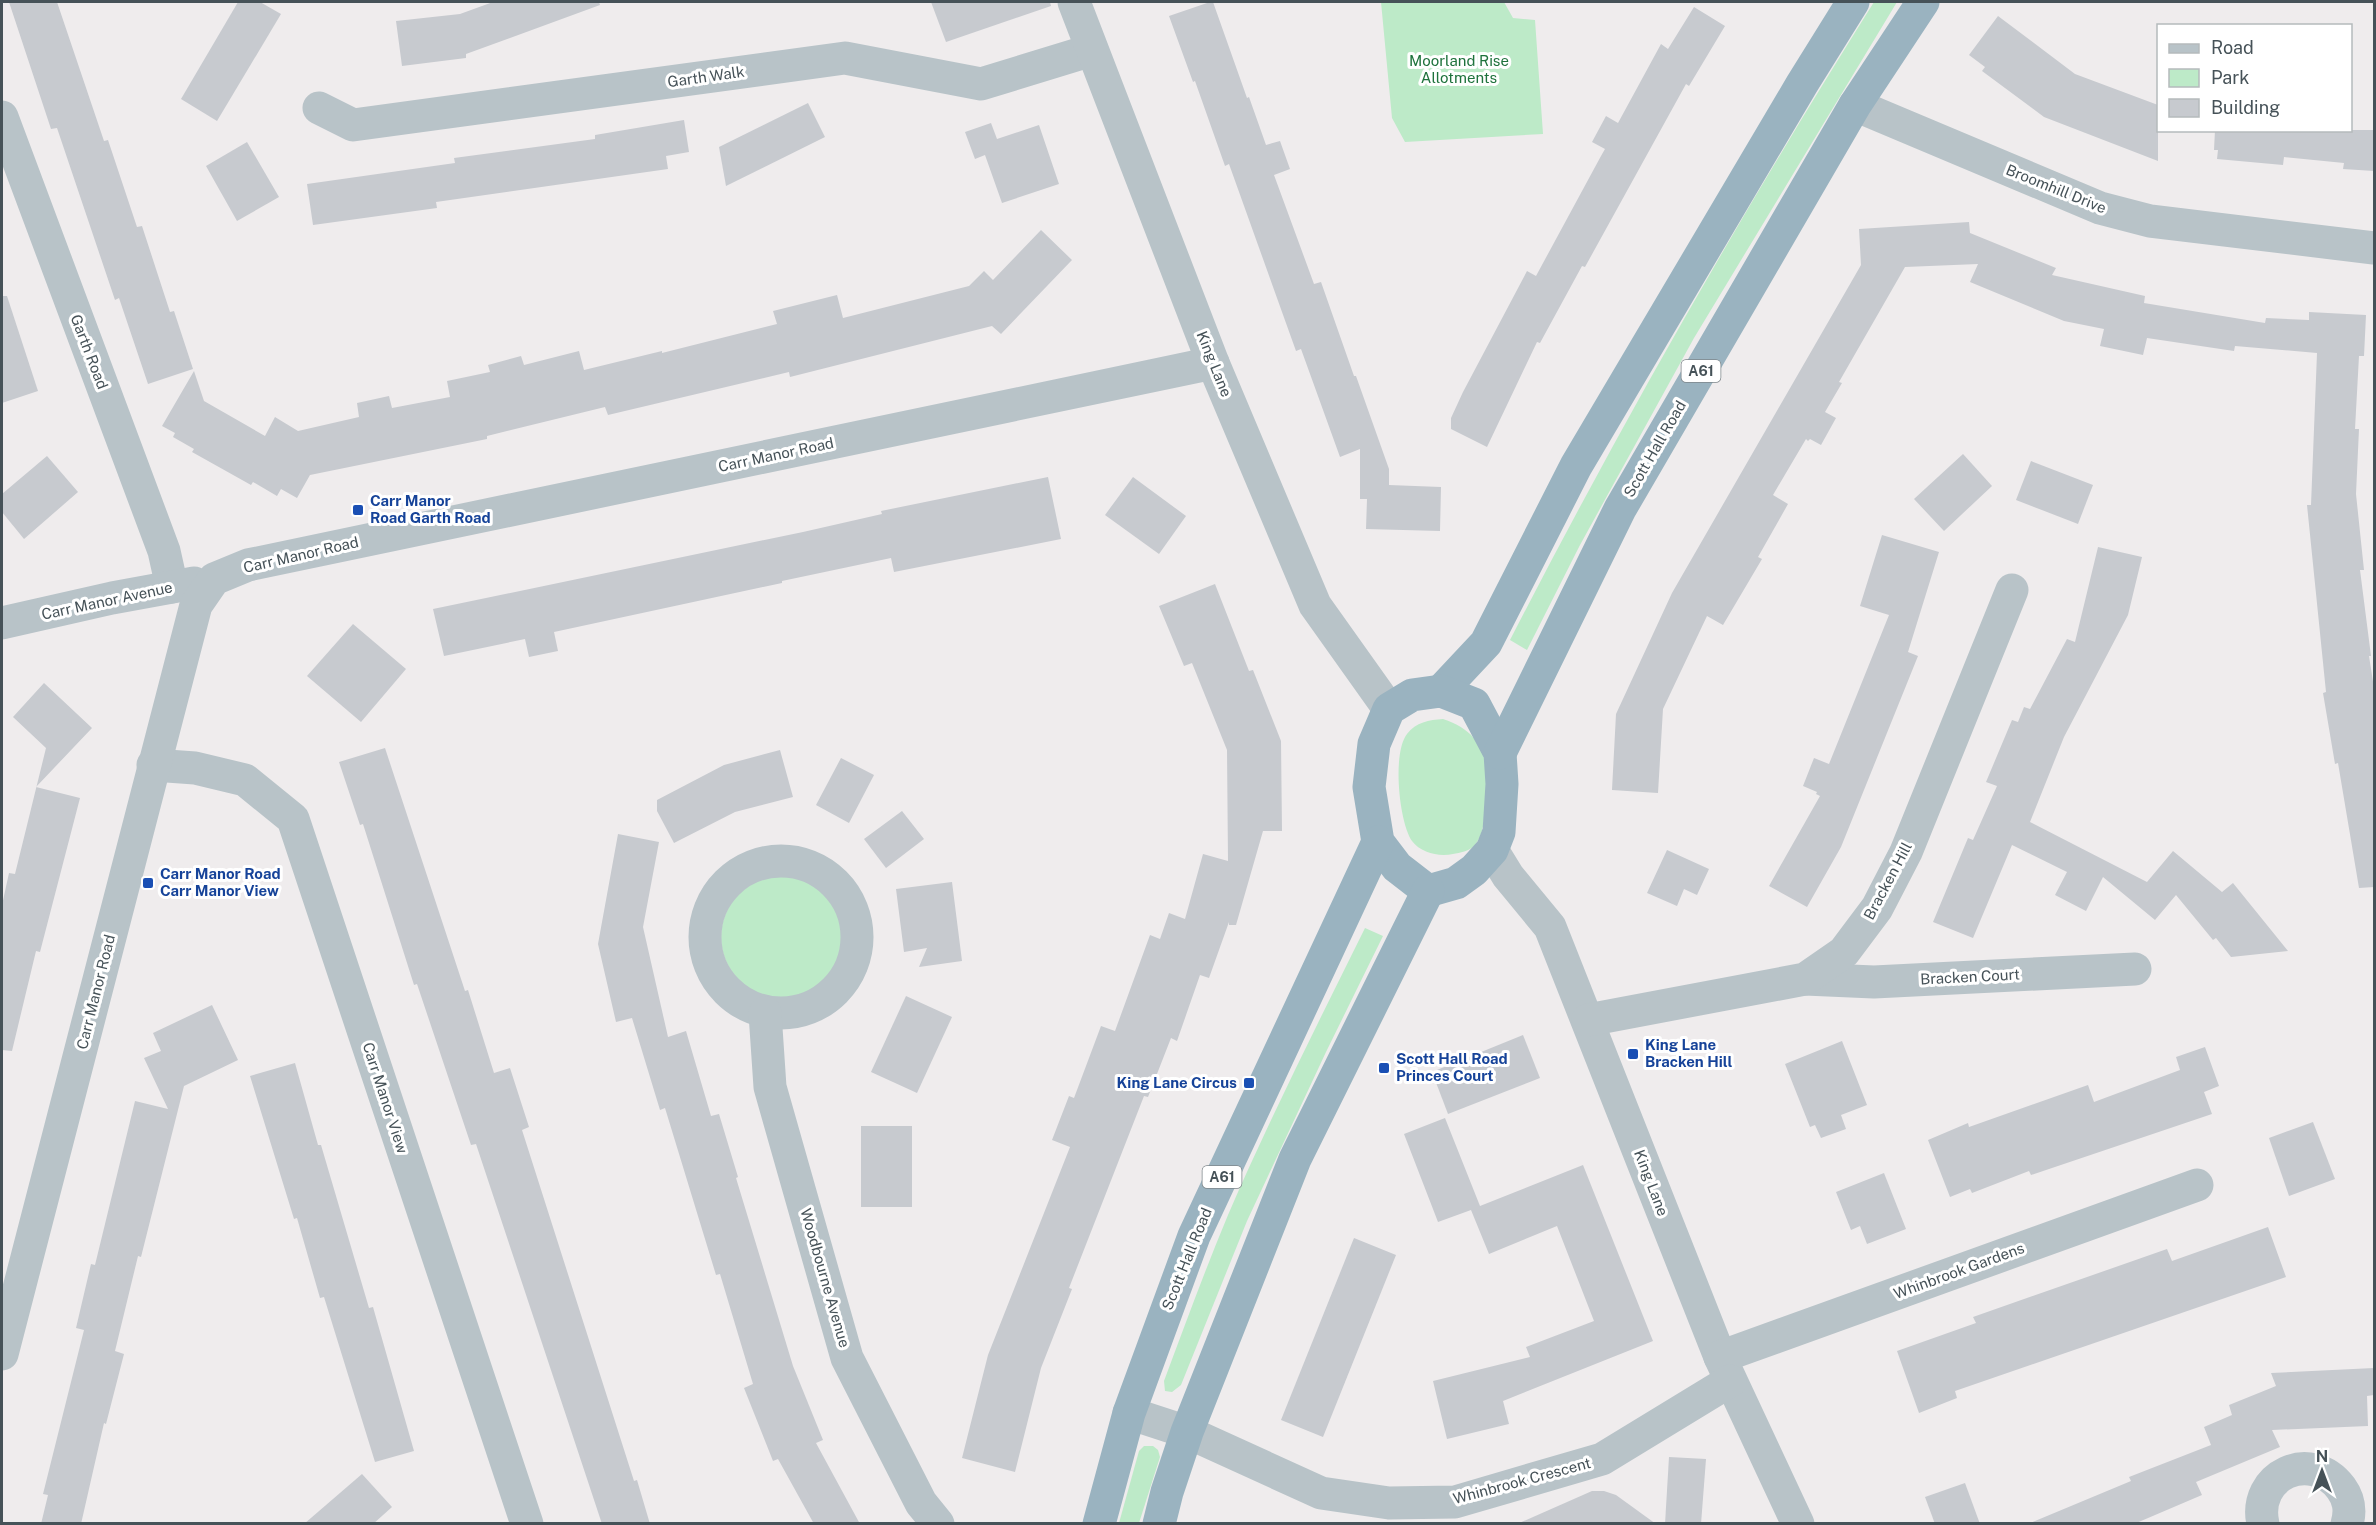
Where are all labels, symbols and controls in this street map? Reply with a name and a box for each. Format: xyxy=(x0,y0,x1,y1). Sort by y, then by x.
legend xyxy=(2157,24,2352,132)
text: Road xyxy=(2211,37,2254,58)
park label: Moorland Rise Allotments xyxy=(1409,52,1509,86)
street label: Garth Walk xyxy=(666,63,746,90)
text: Park xyxy=(2211,67,2249,88)
text: Building xyxy=(2211,97,2280,118)
street label: Broomhill Drive xyxy=(2004,161,2109,216)
street label: Garth Road xyxy=(67,312,111,392)
street label: King Lane xyxy=(1194,328,1235,399)
road number: A61 xyxy=(1682,360,1720,382)
street label: Scott Hall Road xyxy=(1620,397,1689,500)
street label: Carr Manor Road xyxy=(717,434,835,475)
place label: Carr Manor Road Garth Road xyxy=(370,492,491,526)
marker: Carr Manor Road Garth Road xyxy=(351,503,365,517)
street label: Carr Manor Road xyxy=(242,533,360,576)
street label: Carr Manor Avenue xyxy=(40,578,174,623)
street label: Bracken Hill xyxy=(1860,839,1915,922)
place label: Carr Manor Road Carr Manor View xyxy=(160,865,281,899)
marker: Carr Manor Road Carr Manor View xyxy=(141,876,155,890)
street label: Carr Manor Road xyxy=(73,933,118,1051)
street label: Bracken Court xyxy=(1920,965,2020,988)
place label: King Lane Bracken Hill xyxy=(1645,1036,1732,1070)
street label: Carr Manor View xyxy=(360,1040,412,1156)
marker: King Lane Bracken Hill xyxy=(1626,1047,1640,1061)
place label: Scott Hall Road Princes Court xyxy=(1396,1050,1508,1084)
marker: Scott Hall Road Princes Court xyxy=(1377,1061,1391,1075)
place label: King Lane Circus xyxy=(1117,1074,1237,1091)
marker: King Lane Circus xyxy=(1242,1076,1256,1090)
street label: King Lane xyxy=(1631,1147,1672,1218)
road number: A61 xyxy=(1202,1166,1242,1188)
street label: Scott Hall Road xyxy=(1158,1205,1215,1312)
street label: Woodbourne Avenue xyxy=(797,1206,853,1349)
street label: Whinbrook Gardens xyxy=(1891,1239,2026,1302)
north arrow xyxy=(2292,1441,2352,1501)
text: N xyxy=(2316,1447,2328,1466)
street label: Whinbrook Crescent xyxy=(1451,1454,1593,1507)

